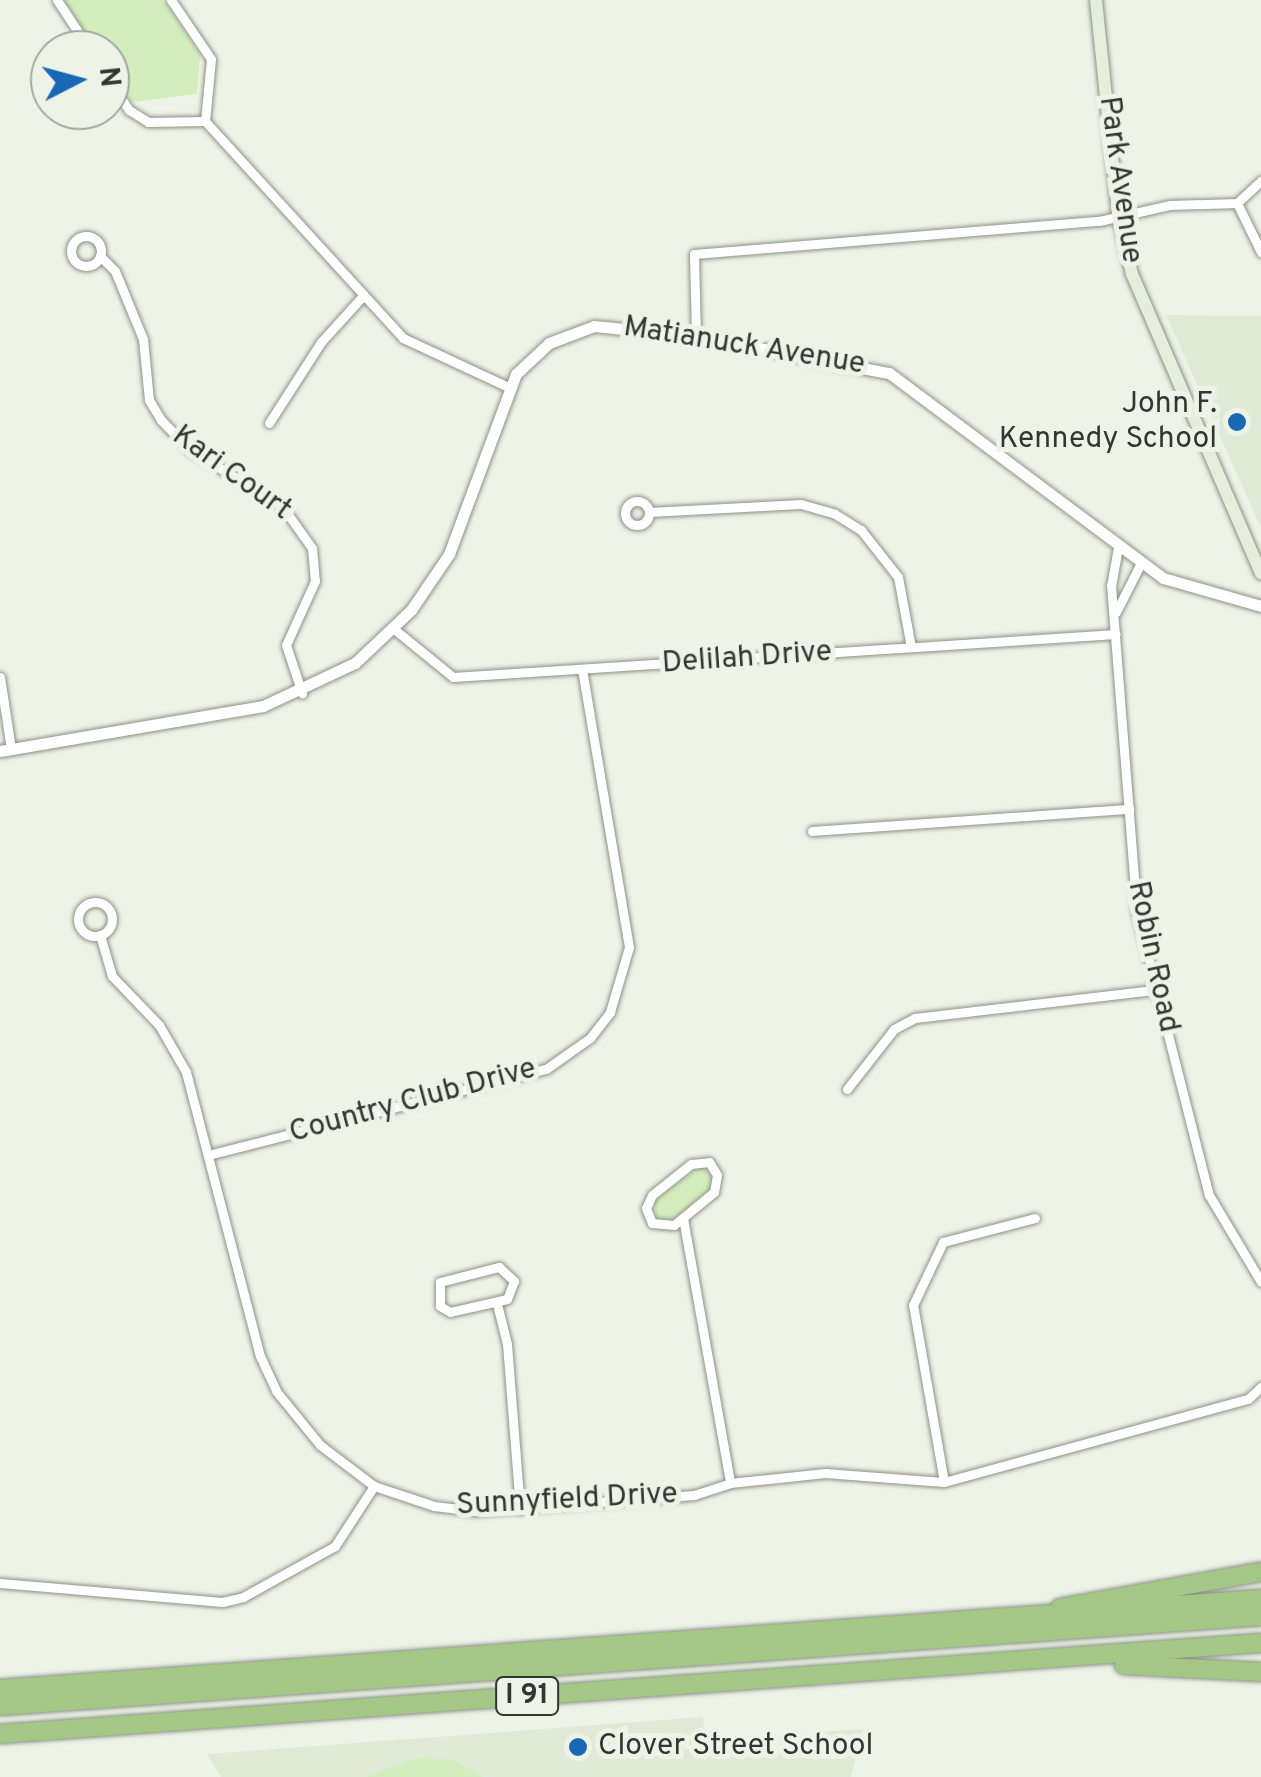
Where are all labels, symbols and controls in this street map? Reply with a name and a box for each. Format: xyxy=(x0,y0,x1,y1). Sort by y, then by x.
north arrow xyxy=(30,30,130,130)
text: N xyxy=(89,65,127,89)
street label: Park Avenue xyxy=(1089,94,1149,266)
street label: Matianuck Avenue xyxy=(620,310,868,384)
place label: John F. Kennedy School xyxy=(999,387,1217,458)
marker: John F. Kennedy School xyxy=(1226,411,1248,433)
street label: Kari Court xyxy=(164,419,298,529)
street label: Delilah Drive xyxy=(661,635,833,683)
street label: Robin Road xyxy=(1118,878,1186,1036)
street label: Country Club Drive xyxy=(286,1052,540,1152)
street label: Sunnyfield Drive xyxy=(455,1477,679,1525)
road number: I 91 xyxy=(494,1673,560,1719)
place label: Clover Street School xyxy=(598,1729,873,1765)
marker: Clover Street School xyxy=(567,1736,589,1758)

